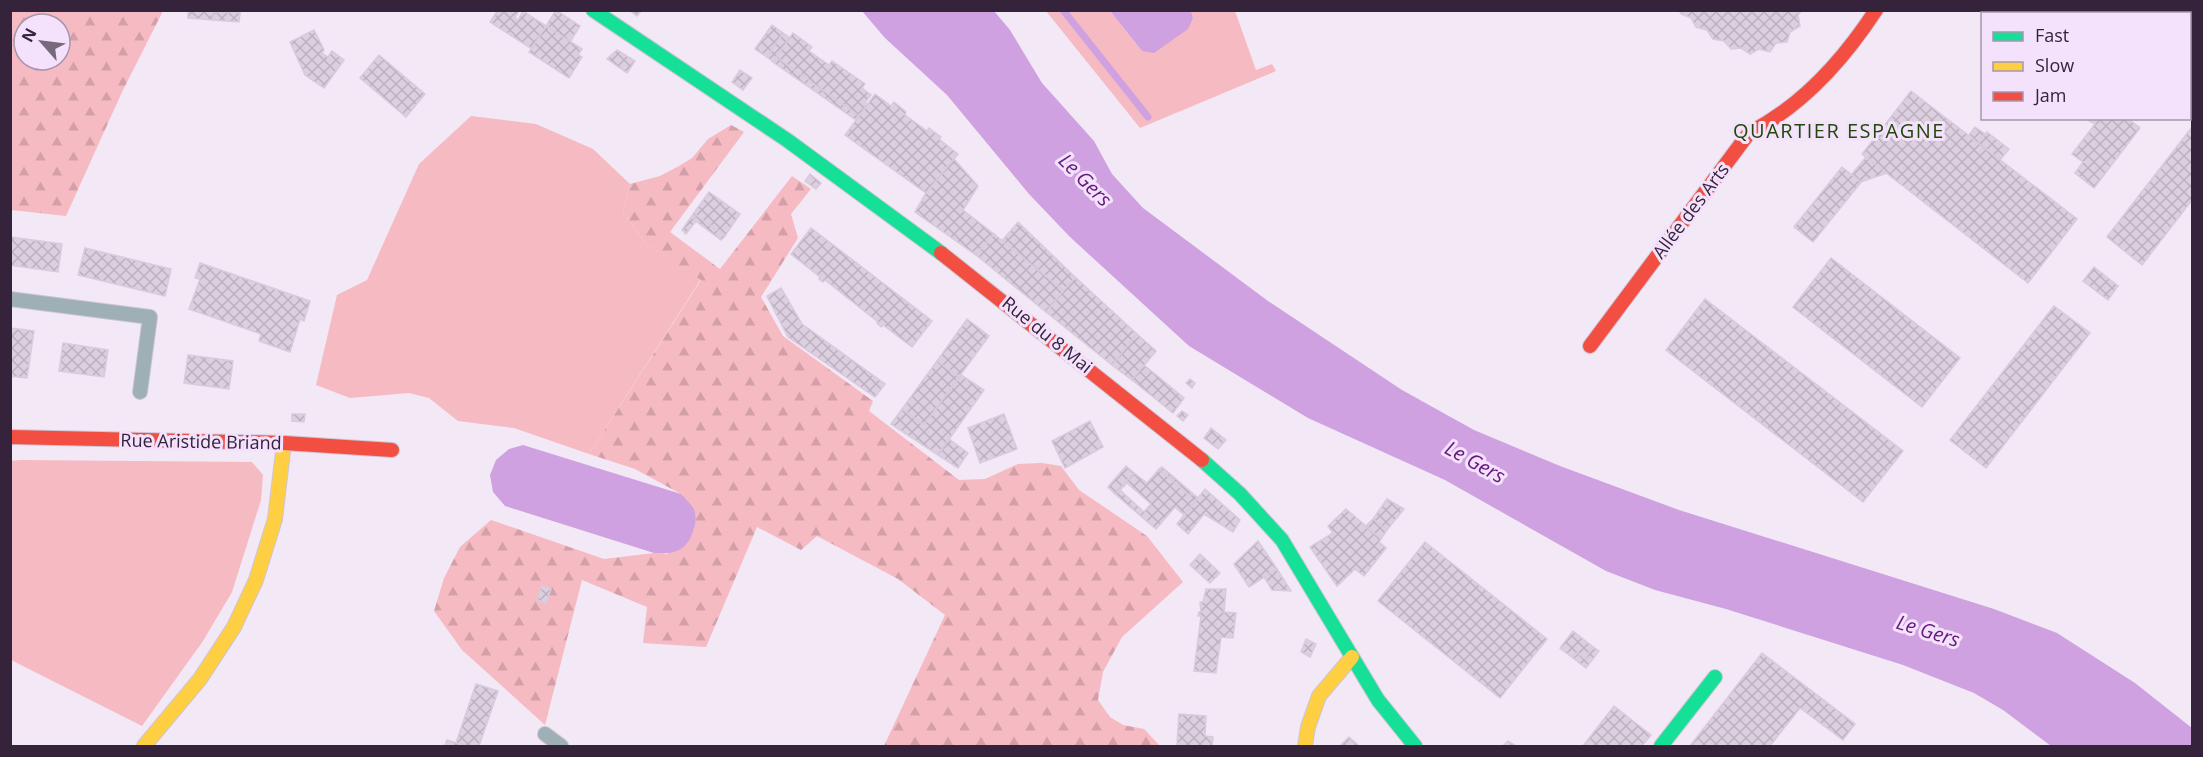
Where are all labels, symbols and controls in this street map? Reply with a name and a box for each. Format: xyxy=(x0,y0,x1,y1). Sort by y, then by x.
north arrow xyxy=(12,12,72,72)
legend xyxy=(1981,12,2191,120)
text: Fast xyxy=(2035,23,2069,47)
text: N xyxy=(16,24,42,46)
text: Slow xyxy=(2035,53,2074,77)
text: Jam xyxy=(2033,83,2067,107)
district label: QUARTIER ESPAGNE xyxy=(1733,117,1945,144)
water label: Le Gers xyxy=(1053,147,1118,212)
street label: Allée des Arts xyxy=(1646,158,1734,263)
street label: Rue du 8 Mai xyxy=(998,290,1098,378)
street label: Rue Aristide Briand xyxy=(120,428,282,454)
water label: Le Gers xyxy=(1440,434,1510,489)
water label: Le Gers xyxy=(1893,608,1963,653)

